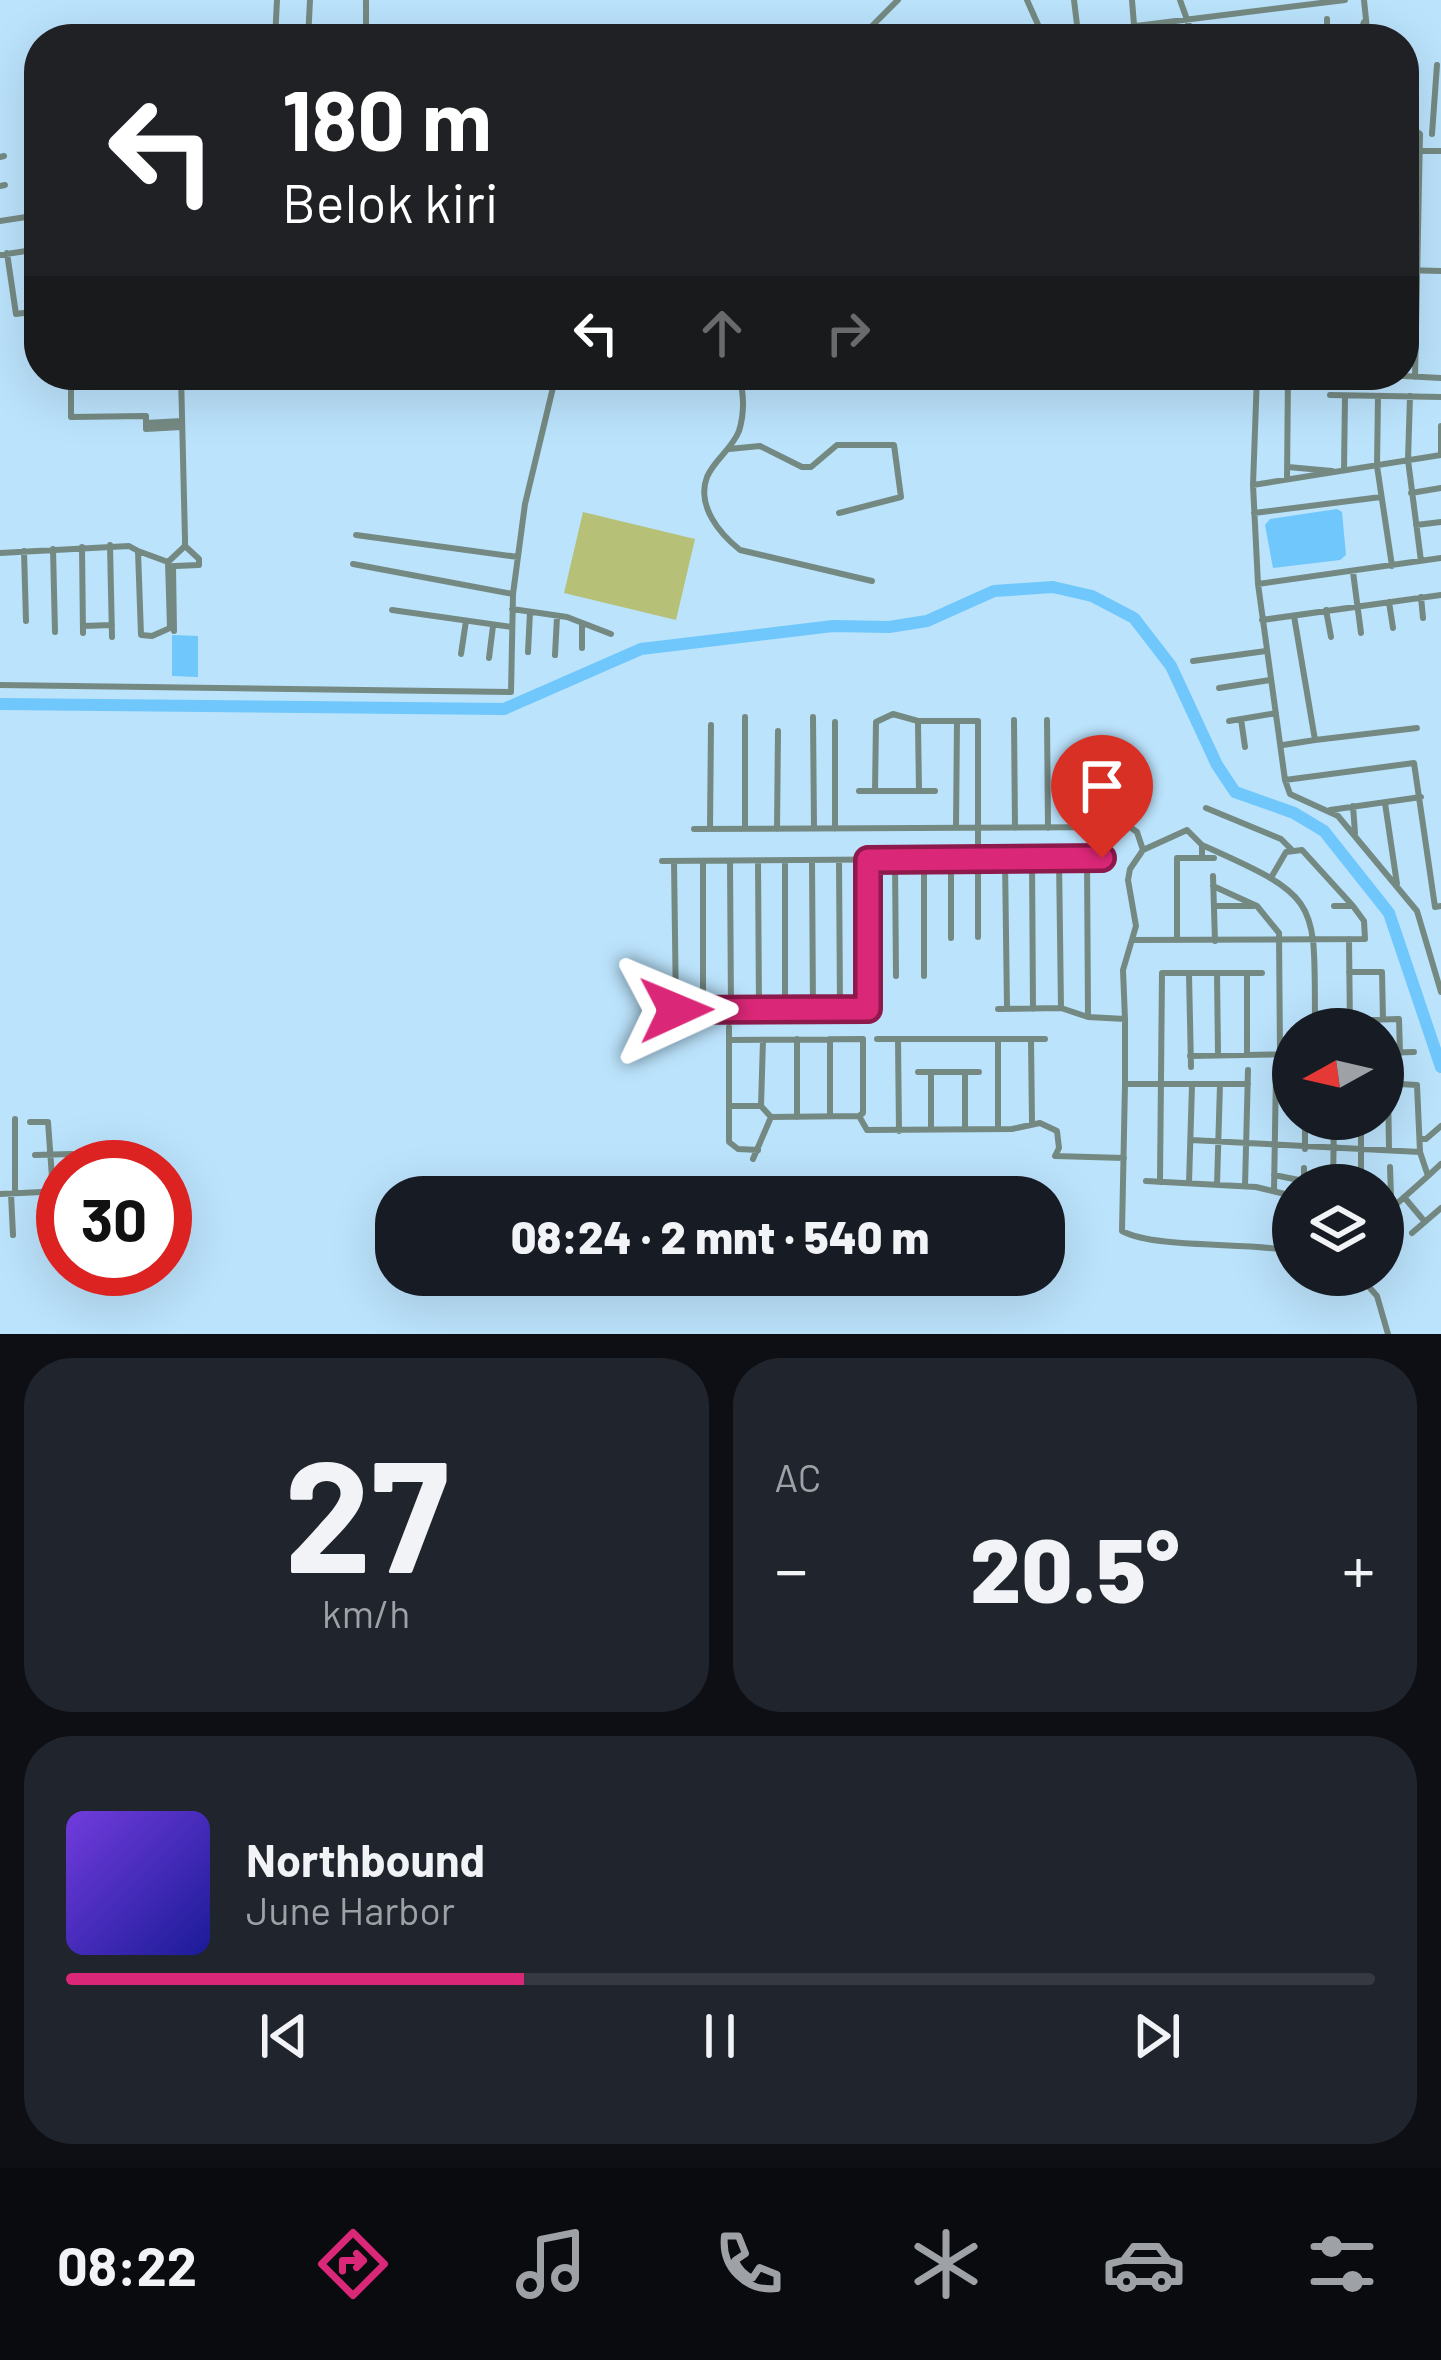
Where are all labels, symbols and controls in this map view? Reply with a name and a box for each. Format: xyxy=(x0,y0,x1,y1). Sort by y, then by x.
text: 180 m xyxy=(282,67,492,168)
icon: left xyxy=(84,72,240,228)
text: Belok kiri xyxy=(282,169,499,234)
icon: left xyxy=(563,300,629,366)
icon: ahead xyxy=(689,300,755,366)
icon: right xyxy=(815,300,881,366)
pin xyxy=(1051,735,1153,858)
icon: arrive xyxy=(1069,753,1135,819)
position arrow xyxy=(613,947,739,1073)
north arrow xyxy=(1272,1008,1404,1140)
map controls xyxy=(1272,1008,1404,1296)
speed limit sign: 30 xyxy=(36,1140,192,1296)
button: layers xyxy=(1272,1164,1404,1296)
text: 08:24 · 2 mnt · 540 m xyxy=(511,1209,929,1263)
text: 27 xyxy=(284,1417,449,1604)
text: AC xyxy=(775,1453,821,1500)
text: 20.5° xyxy=(970,1513,1179,1621)
text: − xyxy=(775,1528,808,1607)
text: + xyxy=(1342,1528,1375,1607)
text: km/h xyxy=(322,1589,410,1636)
text: Northbound xyxy=(246,1832,485,1886)
text: June Harbor xyxy=(246,1886,455,1933)
icon: previous xyxy=(251,2003,317,2069)
icon: pause xyxy=(687,2003,753,2069)
icon: next xyxy=(1124,2003,1190,2069)
icon: directions xyxy=(311,2222,395,2306)
icon: music xyxy=(509,2222,593,2306)
icon: phone xyxy=(707,2222,791,2306)
icon: climate xyxy=(904,2222,988,2306)
icon: car xyxy=(1102,2222,1186,2306)
icon: filters xyxy=(1300,2222,1384,2306)
text: 08:22 xyxy=(57,2232,197,2297)

